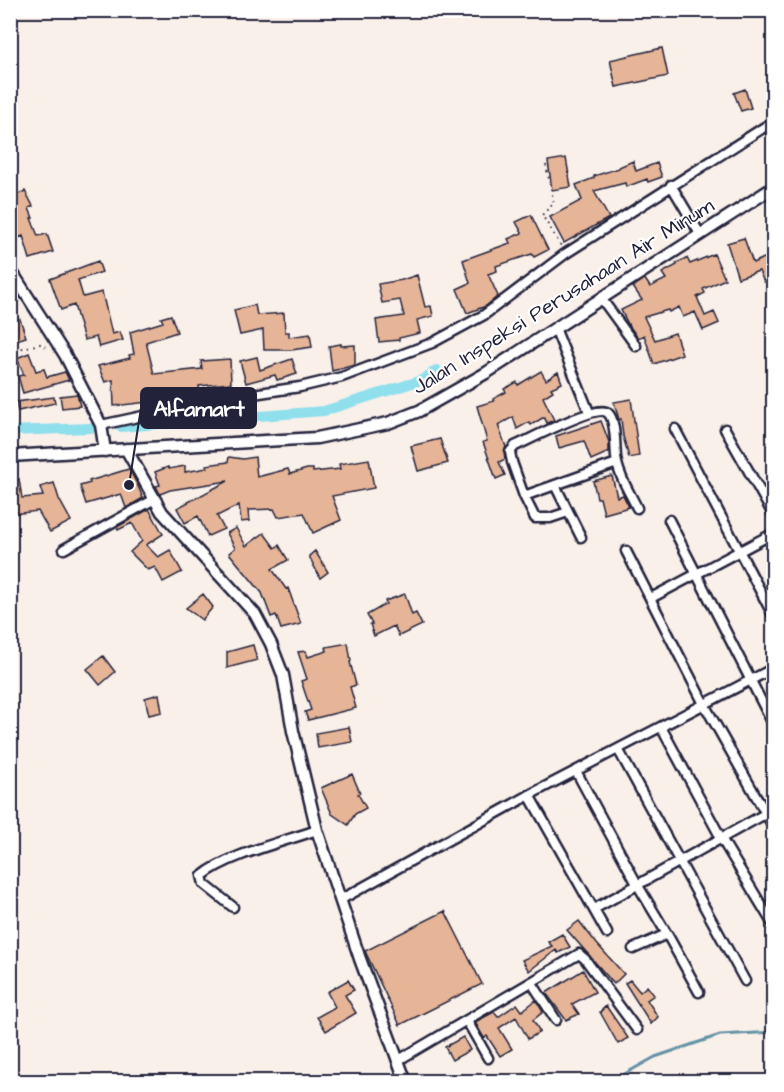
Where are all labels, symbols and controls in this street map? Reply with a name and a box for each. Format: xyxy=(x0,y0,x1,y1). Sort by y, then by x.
street label: Jalan Inspeksi Perusahaan Air Minum xyxy=(407,191,721,402)
callout: Alfamart xyxy=(141,388,256,428)
text: Alfamart xyxy=(153,394,246,425)

